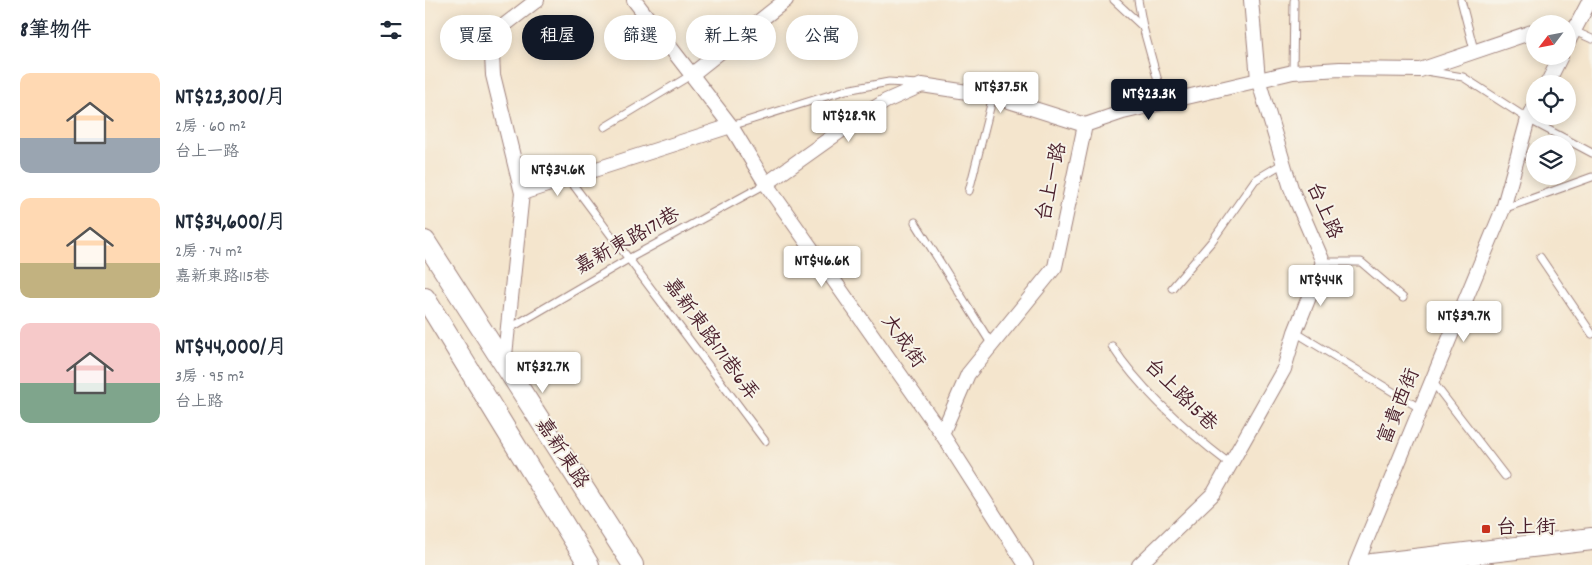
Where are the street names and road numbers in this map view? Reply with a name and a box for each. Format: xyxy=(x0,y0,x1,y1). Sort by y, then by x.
street label: 台上一路 xyxy=(1031,139,1075,224)
street label: 台上路 xyxy=(1298,178,1348,245)
street label: 嘉新東路171巷 xyxy=(570,201,687,282)
street label: 嘉新東路171巷6弄 xyxy=(656,273,764,407)
street label: 大成街 xyxy=(873,309,931,375)
street label: 台上路15巷 xyxy=(1137,353,1224,440)
street label: 富貴西街 xyxy=(1372,365,1428,449)
street label: 嘉新東路 xyxy=(527,413,595,496)

